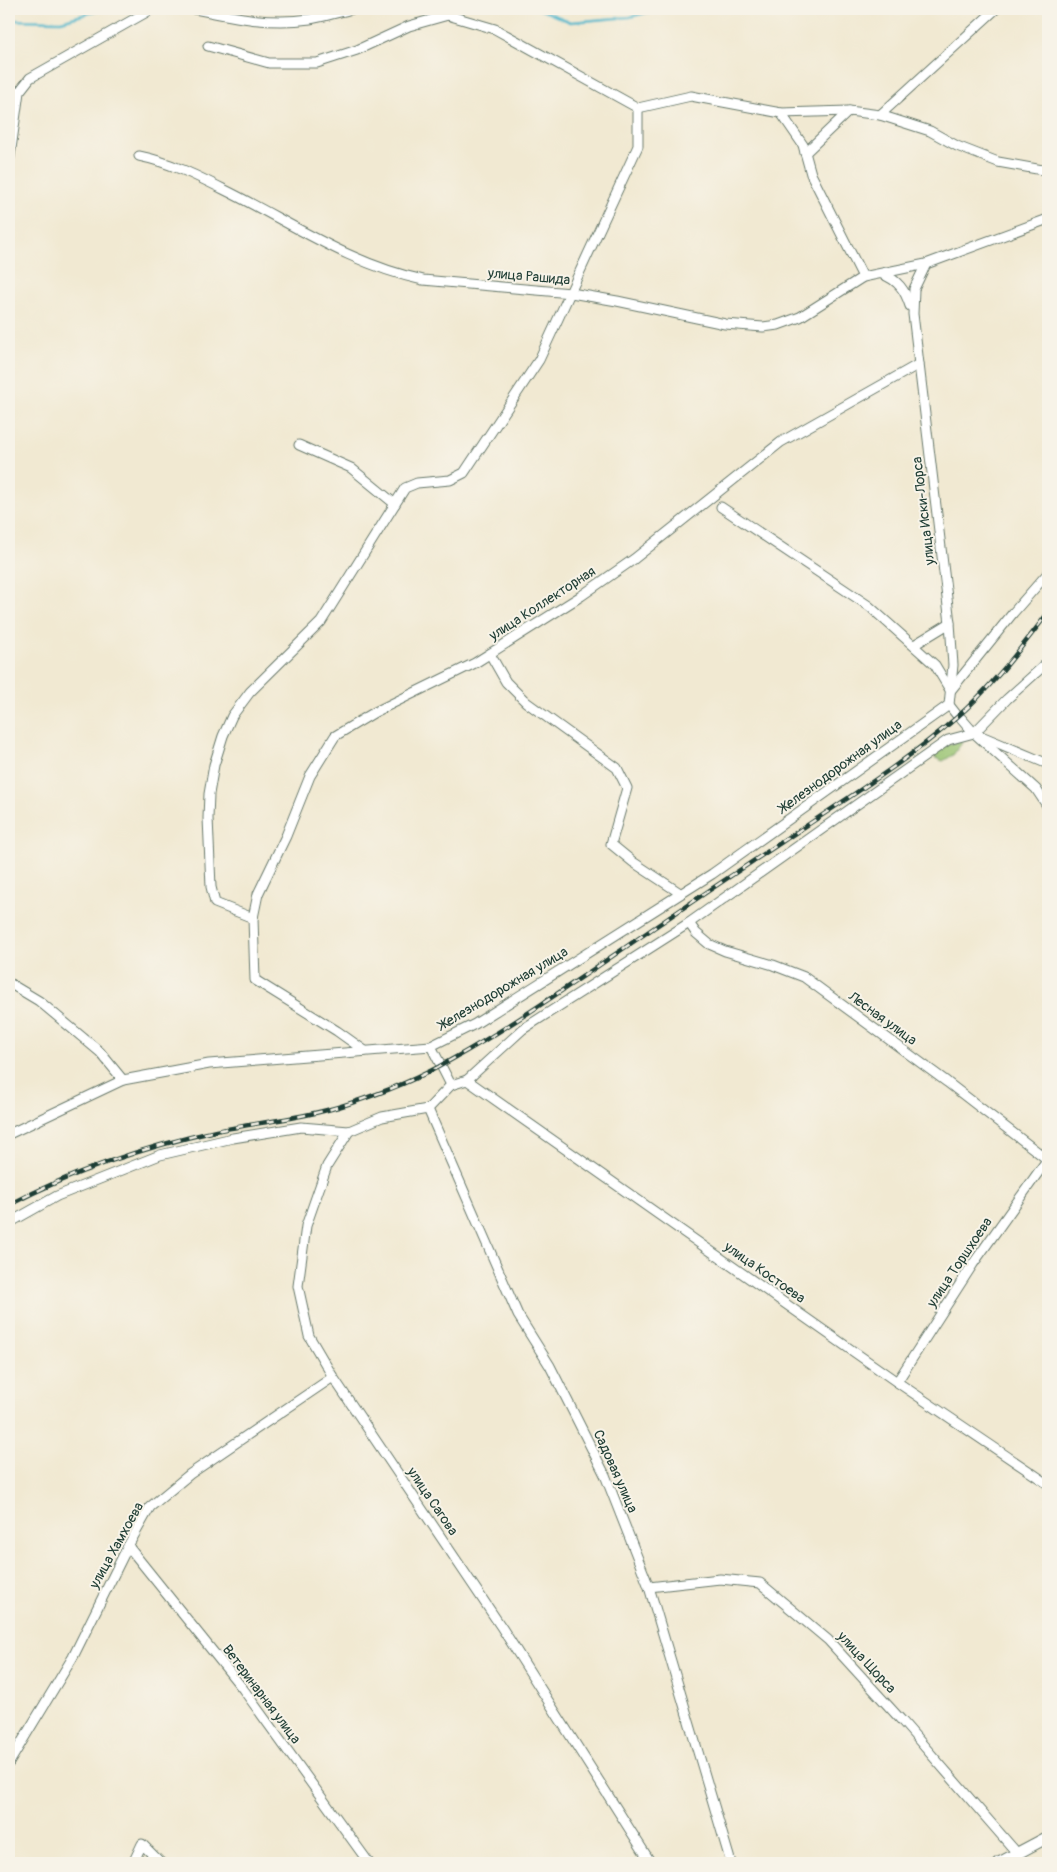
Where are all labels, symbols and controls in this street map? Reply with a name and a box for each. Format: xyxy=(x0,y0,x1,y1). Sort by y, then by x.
street label: улица Рашида xyxy=(486,264,571,289)
street label: улица Иски-Лорса xyxy=(908,456,939,567)
street label: улица Коллекторная xyxy=(485,563,599,645)
street label: Железнодорожная улица xyxy=(774,716,905,818)
street label: Железнодорожная улица xyxy=(434,943,571,1035)
street label: Лесная улица xyxy=(844,987,920,1049)
street label: улица Торшхоева xyxy=(923,1214,996,1311)
street label: улица Костоева xyxy=(720,1238,809,1307)
street label: Садовая улица xyxy=(590,1427,641,1515)
street label: улица Сагова xyxy=(403,1463,462,1539)
street label: улица Хамхоева xyxy=(85,1499,147,1592)
street label: улица Щорса xyxy=(833,1627,899,1697)
street label: Ветеринарная улица xyxy=(219,1641,304,1747)

